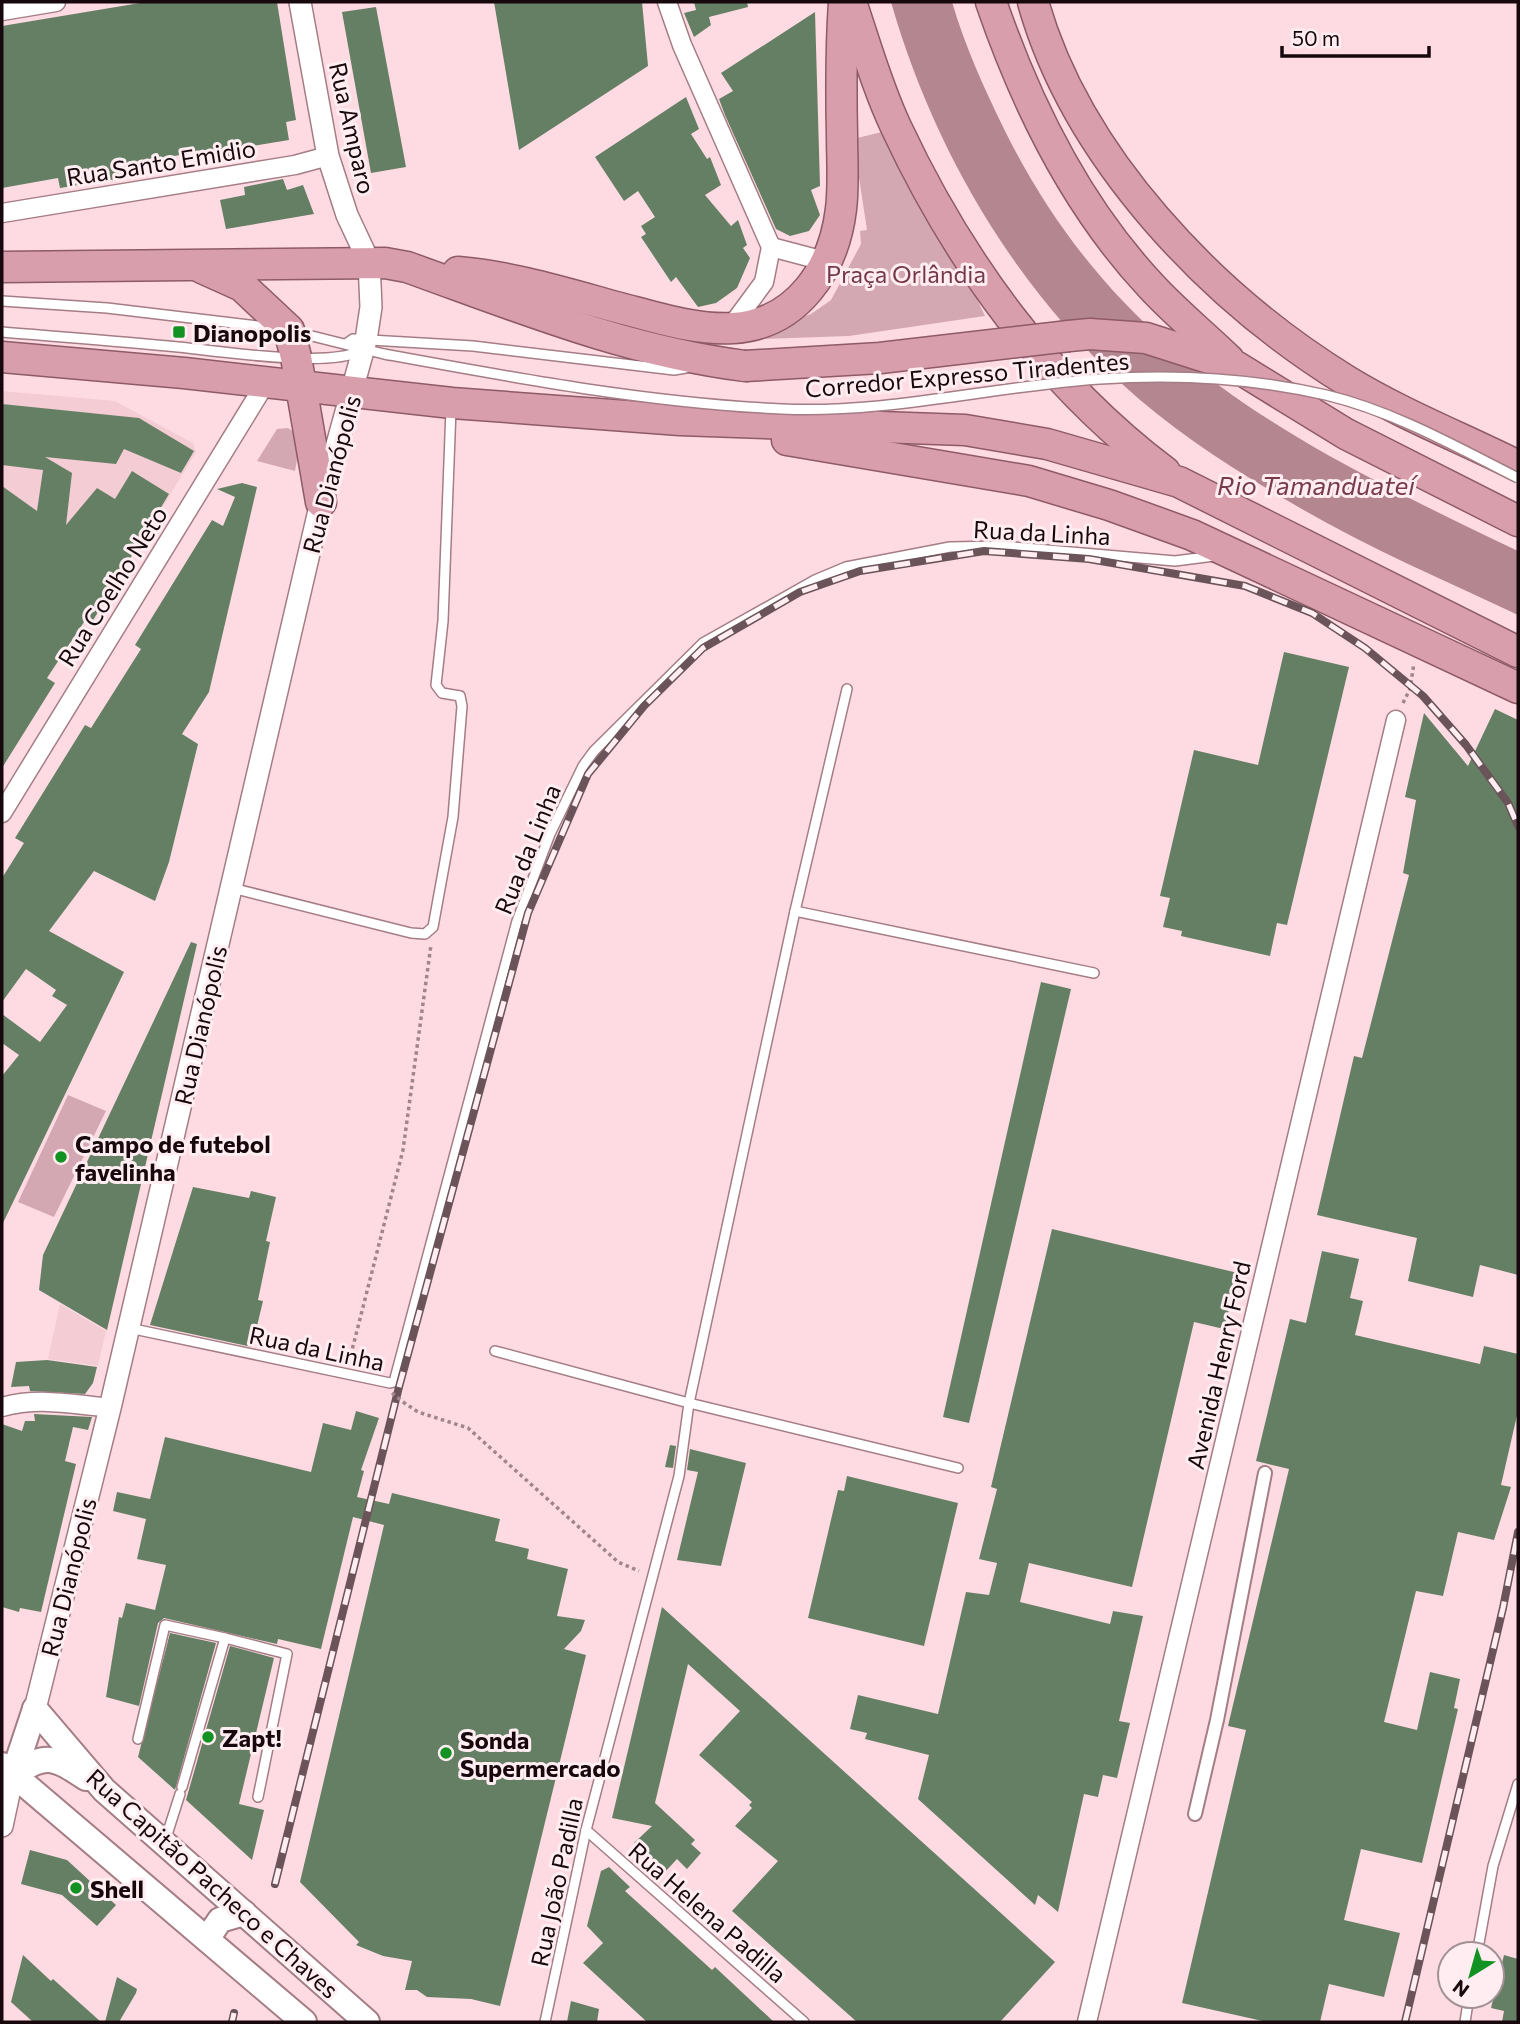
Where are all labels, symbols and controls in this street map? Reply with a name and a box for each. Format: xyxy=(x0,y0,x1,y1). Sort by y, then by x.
scale bar xyxy=(1282,14,1429,58)
text: 50 m xyxy=(1292,25,1340,50)
street label: Rua Amparo xyxy=(324,59,382,197)
street label: Rua Santo Emidio xyxy=(64,133,258,191)
park label: Praça Orlândia xyxy=(826,259,986,288)
place label: Dianopolis xyxy=(193,318,311,347)
marker: Dianopolis xyxy=(171,324,187,340)
street label: Corredor Expresso Tiradentes xyxy=(804,345,1130,403)
street label: Rua Dianópolis xyxy=(296,392,366,556)
water label: Rio Tamanduateí xyxy=(1217,469,1419,500)
street label: Rua Coelho Neto xyxy=(51,501,173,671)
street label: Rua da Linha xyxy=(973,514,1111,550)
street label: Rua da Linha xyxy=(488,780,566,918)
street label: Rua Dianópolis xyxy=(168,942,232,1108)
place label: Campo de futebol favelinha xyxy=(75,1129,271,1186)
marker: Campo de futebol favelinha xyxy=(53,1149,69,1165)
street label: Avenida Henry Ford xyxy=(1180,1258,1256,1472)
street label: Rua da Linha xyxy=(247,1320,387,1376)
street label: Rua Dianópolis xyxy=(34,1495,102,1659)
place label: Zapt! xyxy=(222,1723,282,1752)
place label: Sonda Supermercado xyxy=(460,1725,621,1782)
marker: Zapt! xyxy=(200,1729,216,1745)
marker: Sonda Supermercado xyxy=(438,1745,454,1761)
street label: Rua Capitão Pacheco e Chaves xyxy=(81,1762,345,2004)
street label: Rua João Padilla xyxy=(524,1795,588,1969)
street label: Rua Helena Padilla xyxy=(623,1836,793,1988)
place label: Shell xyxy=(90,1874,144,1903)
marker: Shell xyxy=(68,1880,84,1896)
north arrow xyxy=(1436,1940,1506,2010)
text: N xyxy=(1448,1975,1473,2002)

